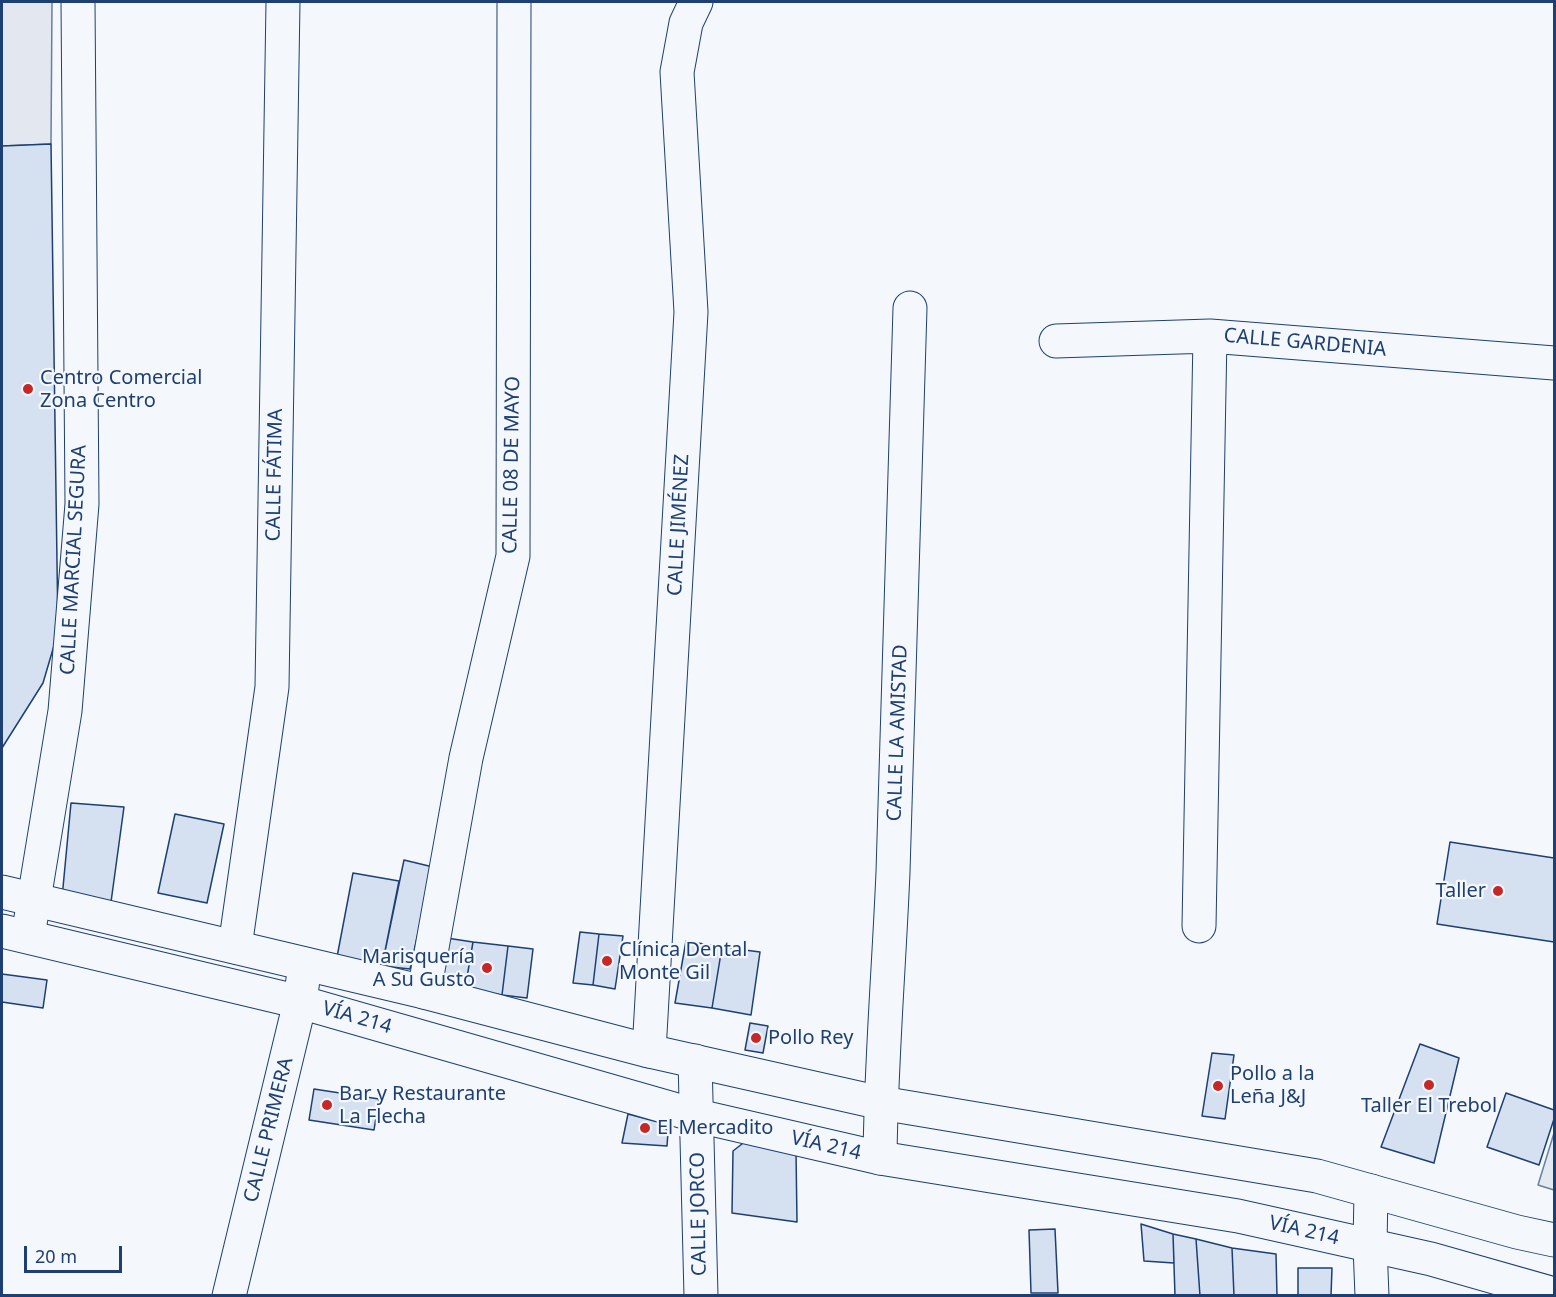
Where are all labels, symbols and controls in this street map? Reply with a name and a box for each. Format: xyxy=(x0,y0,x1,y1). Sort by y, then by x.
street label: CALLE GARDENIA xyxy=(1223,324,1387,362)
place label: Centro Comercial Zona Centro xyxy=(40,366,202,413)
street label: CALLE 08 DE MAYO xyxy=(498,376,526,554)
marker: Centro Comercial Zona Centro xyxy=(21,382,35,396)
street label: CALLE FÁTIMA xyxy=(262,408,288,542)
street label: CALLE MARCIAL SEGURA xyxy=(56,444,92,676)
street label: CALLE JIMÉNEZ xyxy=(663,453,695,597)
street label: CALLE LA AMISTAD xyxy=(883,644,913,822)
place label: Taller xyxy=(1435,879,1486,903)
marker: Taller xyxy=(1491,884,1505,898)
place label: Clínica Dental Monte Gil xyxy=(619,938,747,985)
place label: Marisquería A Su Gusto xyxy=(362,945,475,992)
marker: Clínica Dental Monte Gil xyxy=(600,954,614,968)
marker: Marisquería A Su Gusto xyxy=(480,961,494,975)
street label: VÍA 214 xyxy=(320,997,394,1039)
place label: Pollo Rey xyxy=(768,1026,853,1050)
marker: Pollo Rey xyxy=(749,1031,763,1045)
street label: CALLE PRIMERA xyxy=(239,1055,299,1205)
place label: Pollo a la Leña J&J xyxy=(1230,1062,1315,1109)
marker: Taller El Trebol xyxy=(1422,1078,1436,1092)
marker: Pollo a la Leña J&J xyxy=(1211,1079,1225,1093)
place label: Bar y Restaurante La Flecha xyxy=(339,1082,506,1129)
place label: Taller El Trebol xyxy=(1361,1094,1497,1118)
marker: Bar y Restaurante La Flecha xyxy=(320,1098,334,1112)
place label: El Mercadito xyxy=(657,1116,773,1140)
marker: El Mercadito xyxy=(638,1121,652,1135)
street label: VÍA 214 xyxy=(789,1126,863,1166)
street label: CALLE JORCO xyxy=(686,1152,712,1276)
street label: VÍA 214 xyxy=(1267,1211,1341,1251)
scale bar xyxy=(27,1234,124,1272)
text: 20 m xyxy=(35,1244,77,1268)

